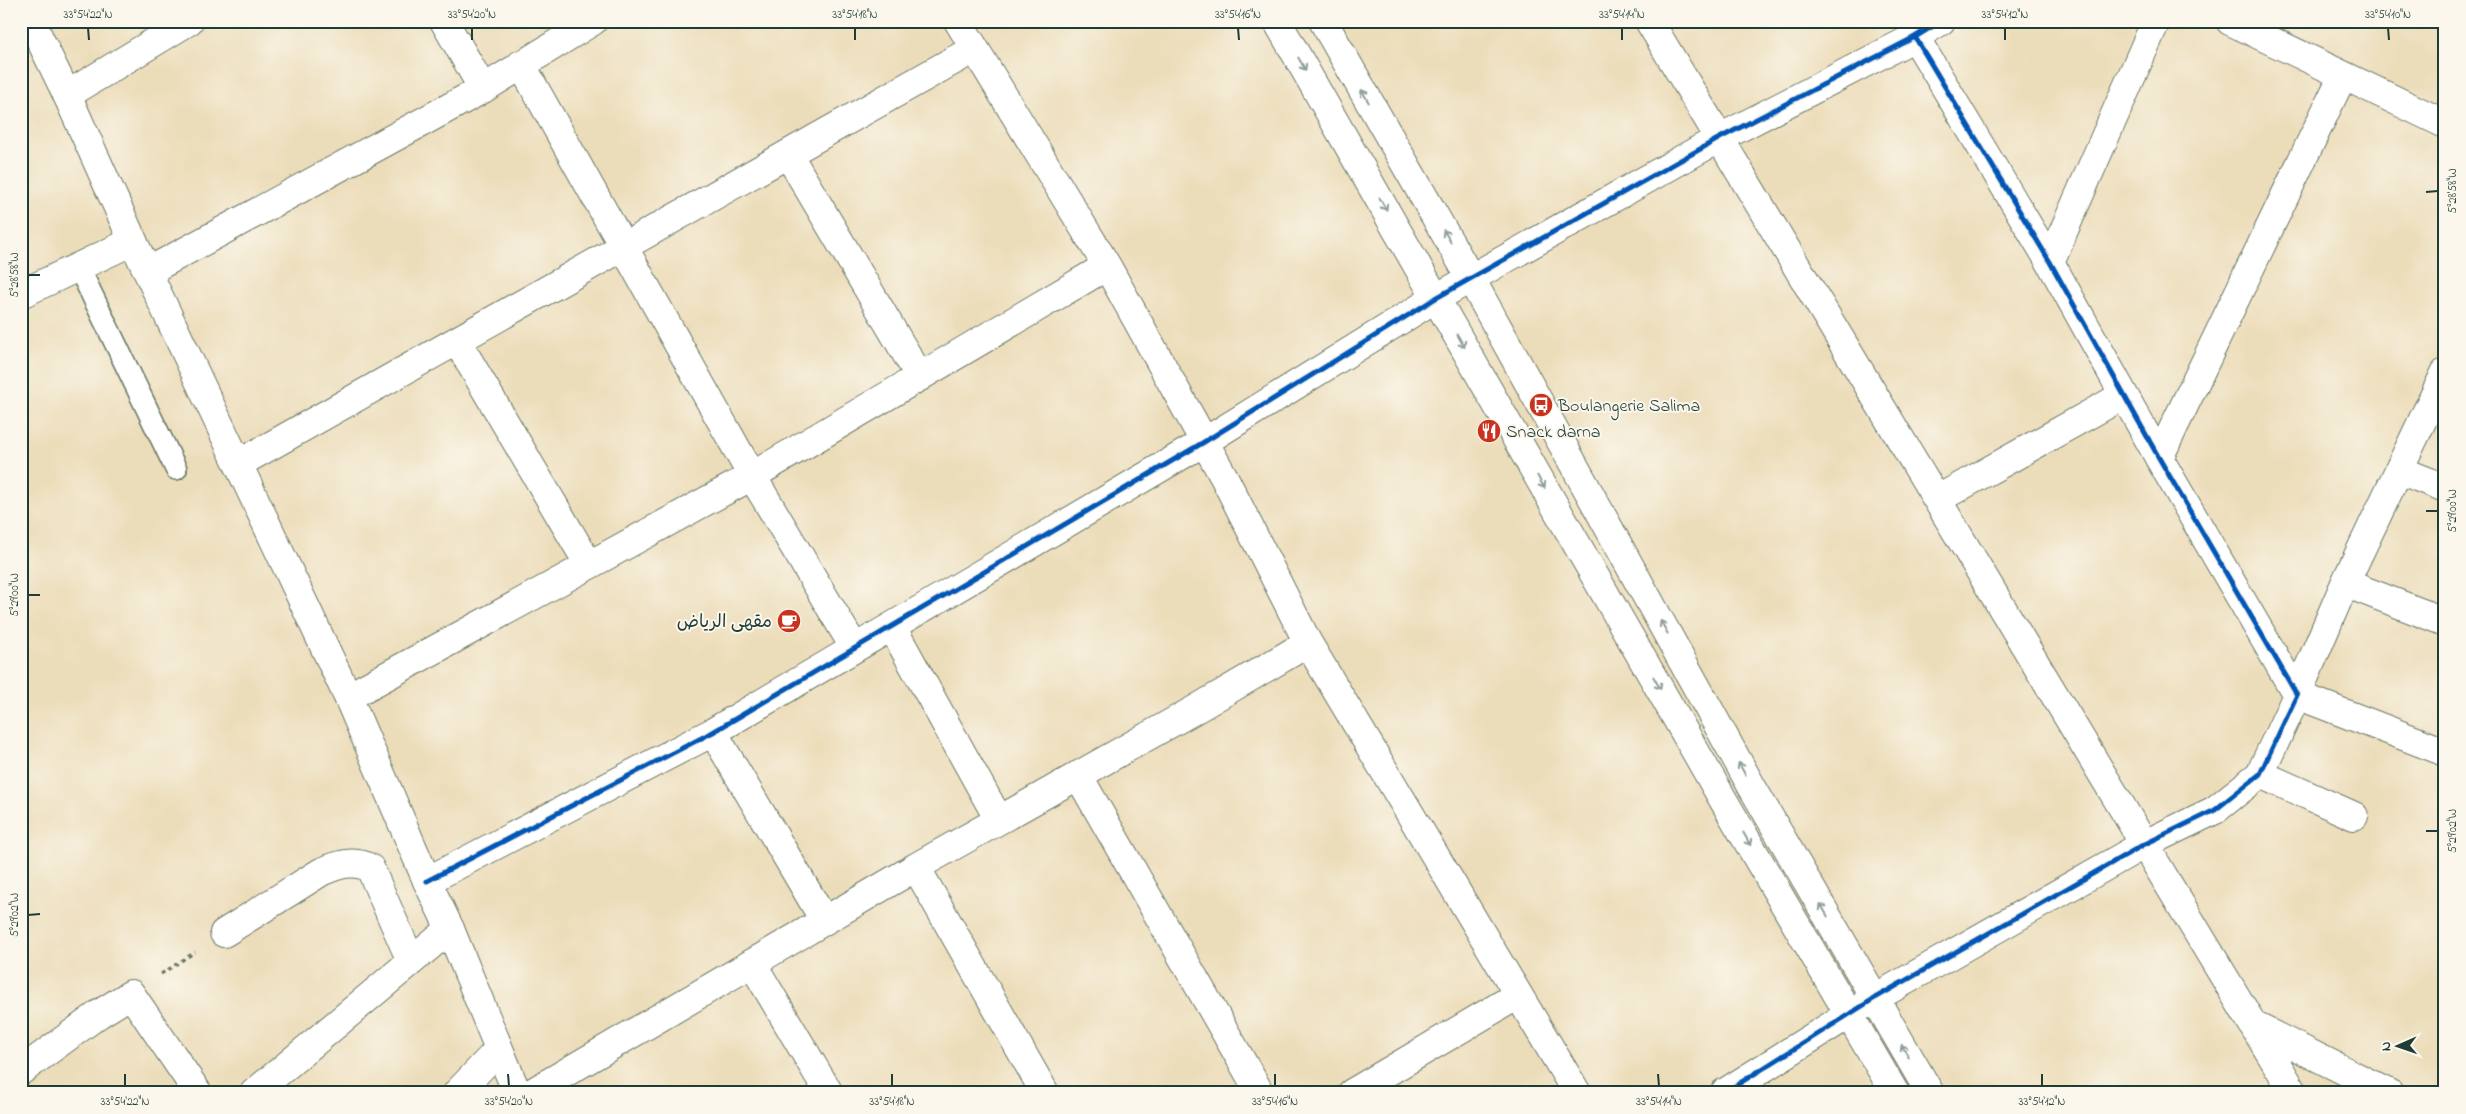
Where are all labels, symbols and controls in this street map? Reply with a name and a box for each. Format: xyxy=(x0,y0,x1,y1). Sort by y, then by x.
text: 33°54'22"N xyxy=(63,6,113,24)
text: 33°54'20"N xyxy=(448,6,496,24)
text: 33°54'18"N xyxy=(832,6,878,24)
text: 33°54'16"N xyxy=(1215,6,1261,24)
text: 33°54'14"N xyxy=(1599,6,1645,24)
text: 33°54'12"N xyxy=(1982,6,2028,24)
text: 33°54'10"N xyxy=(2365,6,2411,24)
one-way arrow xyxy=(1297,56,1307,70)
one-way arrow xyxy=(1360,89,1370,103)
text: 5°28'58"W xyxy=(2444,168,2462,214)
one-way arrow xyxy=(1378,197,1388,211)
one-way arrow xyxy=(1441,230,1451,244)
text: 5°28'58"W xyxy=(6,252,24,298)
one-way arrow xyxy=(1456,333,1466,347)
bus stop icon: Boulangerie Salima xyxy=(1528,392,1554,418)
place label: Boulangerie Salima xyxy=(1557,394,1700,421)
restaurant icon: Snack darna xyxy=(1476,418,1502,444)
place label: Snack darna xyxy=(1506,420,1601,446)
one-way arrow xyxy=(1537,474,1547,488)
text: 5°29'00"W xyxy=(2444,489,2462,533)
text: 5°29'00"W xyxy=(6,573,24,617)
cafe icon: مقهى الرياض xyxy=(776,608,802,634)
place label: مقهى الرياض xyxy=(677,610,772,636)
one-way arrow xyxy=(1659,620,1669,635)
one-way arrow xyxy=(1652,676,1662,691)
one-way arrow xyxy=(1737,763,1747,777)
text: 5°29'02"W xyxy=(2444,809,2462,853)
one-way arrow xyxy=(1742,832,1752,846)
text: 5°29'02"W xyxy=(6,893,24,937)
one-way arrow xyxy=(1818,904,1828,918)
north arrow xyxy=(2374,1022,2424,1072)
text: N xyxy=(2376,1041,2397,1051)
one-way arrow xyxy=(1900,1044,1910,1058)
text: 33°54'22"N xyxy=(100,1093,150,1111)
text: 33°54'20"N xyxy=(485,1093,533,1111)
text: 33°54'18"N xyxy=(869,1093,915,1111)
text: 33°54'16"N xyxy=(1252,1093,1298,1111)
text: 33°54'14"N xyxy=(1636,1093,1682,1111)
text: 33°54'12"N xyxy=(2019,1093,2065,1111)

